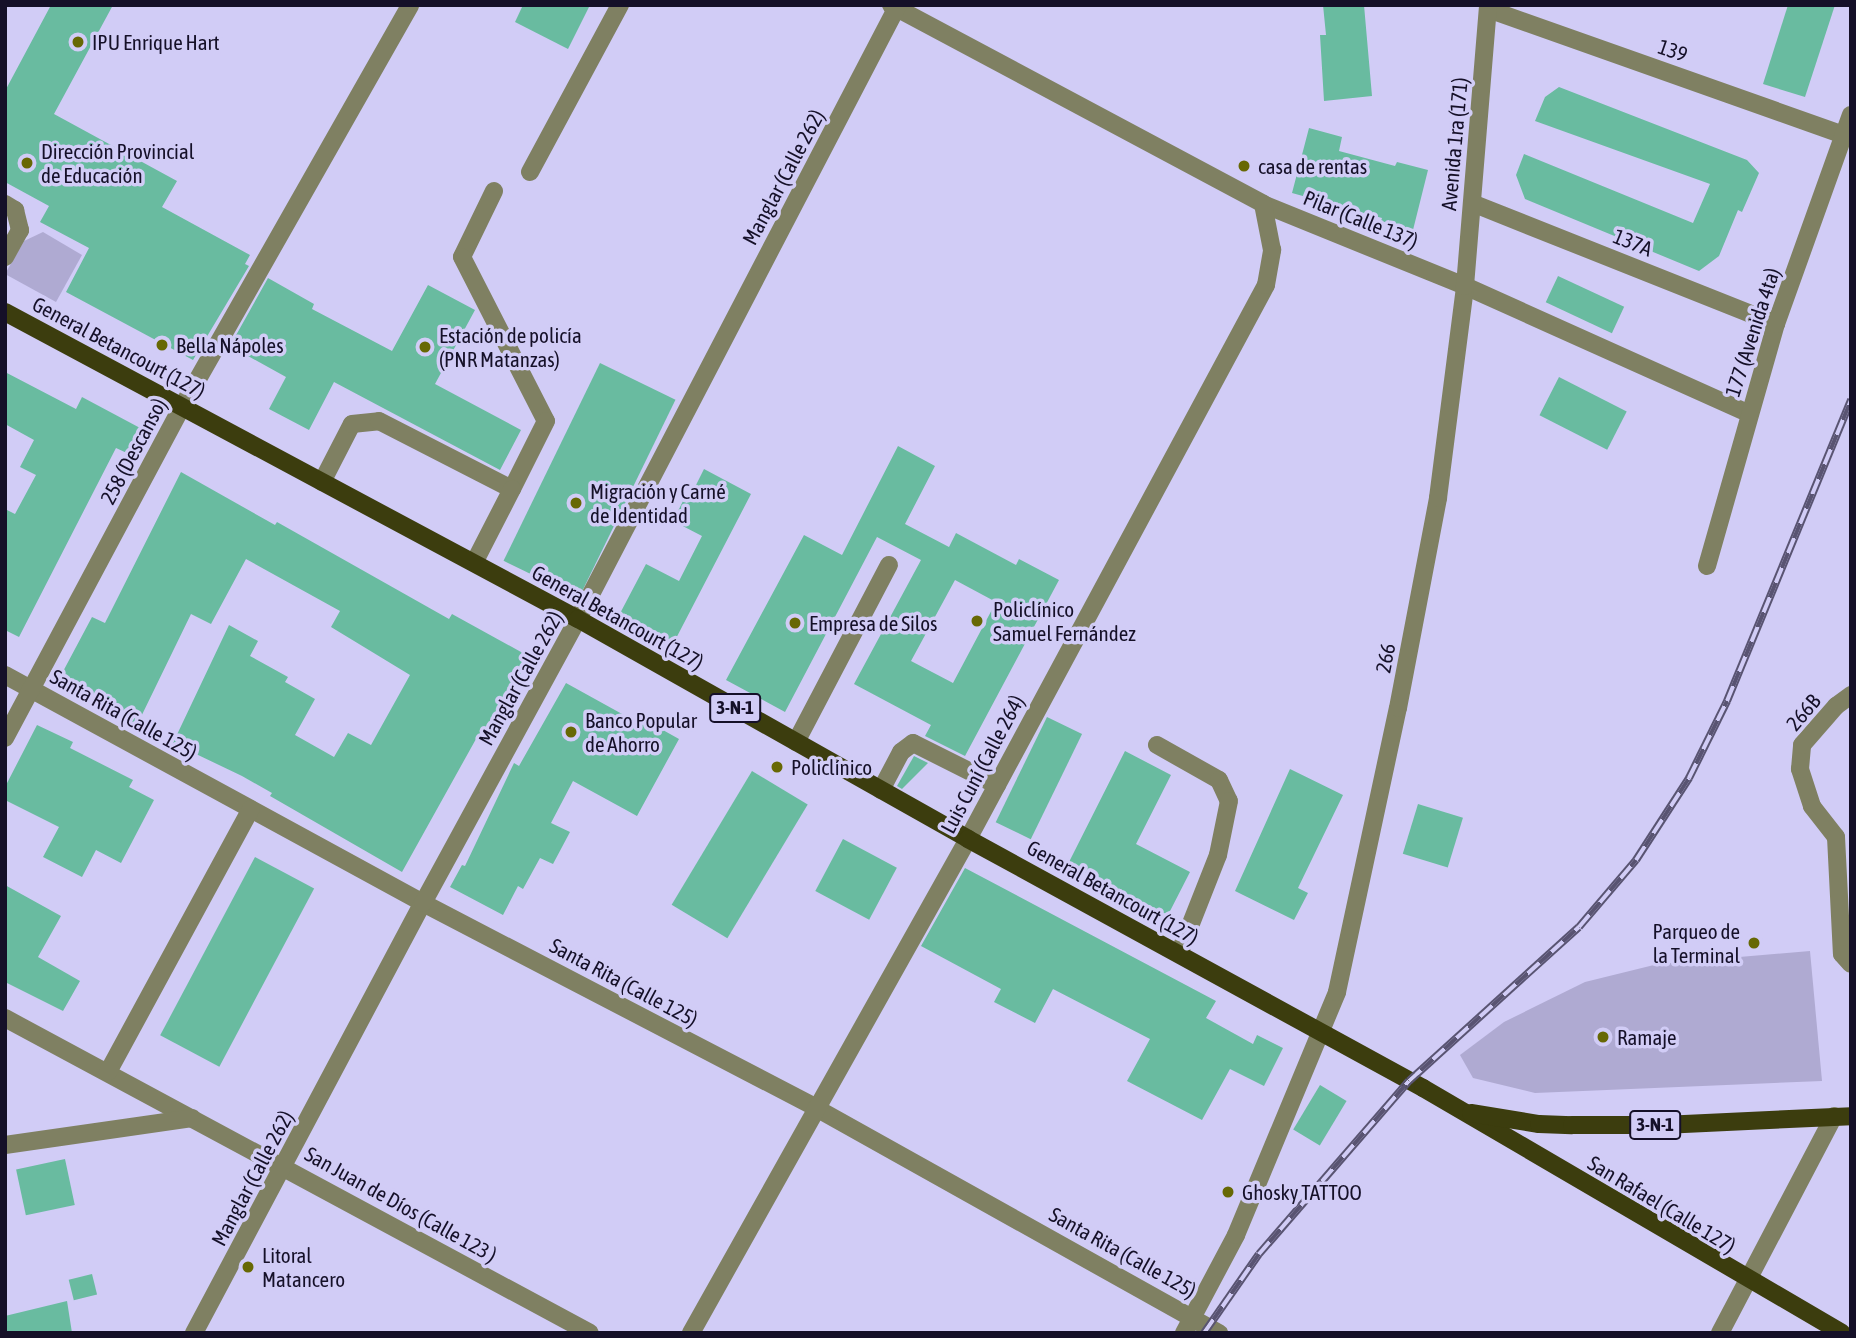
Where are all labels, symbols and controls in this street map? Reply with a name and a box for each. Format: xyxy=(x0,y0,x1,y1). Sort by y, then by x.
place label: IPU Enrique Hart xyxy=(92,29,220,55)
street label: 139 xyxy=(1655,33,1691,67)
marker: IPU Enrique Hart xyxy=(70,34,86,50)
street label: Avenida 1ra (171) xyxy=(1436,76,1472,212)
street label: Manglar (Calle 262) xyxy=(737,105,829,249)
place label: Dirección Provincial de Educación xyxy=(41,138,194,188)
place label: casa de rentas xyxy=(1258,153,1367,179)
marker: Dirección Provincial de Educación xyxy=(19,155,35,171)
marker: casa de rentas xyxy=(1236,158,1252,174)
street label: Pilar (Calle 137) xyxy=(1300,185,1422,253)
street label: 137A xyxy=(1610,223,1656,261)
street label: 177 (Avenida 4ta) xyxy=(1719,264,1785,400)
street label: General Betancourt (127) xyxy=(28,291,210,403)
place label: Estación de policía (PNR Matanzas) xyxy=(439,322,582,372)
place label: Bella Nápoles xyxy=(176,332,284,358)
marker: Bella Nápoles xyxy=(154,337,170,353)
marker: Estación de policía (PNR Matanzas) xyxy=(417,339,433,355)
street label: 258 (Descanso) xyxy=(95,394,171,508)
place label: Migración y Carné de Identidad xyxy=(590,478,726,528)
marker: Migración y Carné de Identidad xyxy=(568,495,584,511)
street label: General Betancourt (127) xyxy=(528,559,708,675)
place label: Policlínico Samuel Fernández xyxy=(993,596,1136,646)
street label: Manglar (Calle 262) xyxy=(473,606,567,750)
place label: Empresa de Silos xyxy=(809,610,937,636)
marker: Policlínico Samuel Fernández xyxy=(967,611,987,631)
marker: Empresa de Silos xyxy=(787,615,803,631)
street label: 266 xyxy=(1370,641,1400,675)
street label: Santa Rita (Calle 125) xyxy=(46,663,202,765)
street label: 266B xyxy=(1781,689,1825,735)
street label: Luis Cuní (Calle 264) xyxy=(935,690,1029,838)
road number: 3-N-1 xyxy=(709,692,761,723)
place label: Banco Popular de Ahorro xyxy=(585,707,697,757)
marker: Banco Popular de Ahorro xyxy=(563,724,579,740)
place label: Policlínico xyxy=(791,754,872,780)
marker: Policlínico xyxy=(769,759,785,775)
street label: General Betancourt (127) xyxy=(1023,834,1203,950)
place label: Parqueo de la Terminal xyxy=(1652,918,1740,968)
street label: Santa Rita (Calle 125) xyxy=(546,932,702,1032)
marker: Parqueo de la Terminal xyxy=(1746,935,1762,951)
place label: Ramaje xyxy=(1617,1024,1677,1050)
marker: Ramaje xyxy=(1595,1029,1611,1045)
street label: Manglar (Calle 262) xyxy=(206,1106,298,1250)
road number: 3-N-1 xyxy=(1629,1110,1681,1140)
street label: San Juan de Díos (Calle 123 ) xyxy=(301,1141,501,1267)
street label: San Rafael (Calle 127) xyxy=(1584,1150,1740,1258)
place label: Ghosky TATTOO xyxy=(1242,1179,1362,1205)
marker: Ghosky TATTOO xyxy=(1220,1184,1236,1200)
street label: Santa Rita (Calle 125) xyxy=(1045,1201,1201,1303)
place label: Litoral Matancero xyxy=(262,1242,345,1292)
marker: Litoral Matancero xyxy=(240,1259,256,1275)

